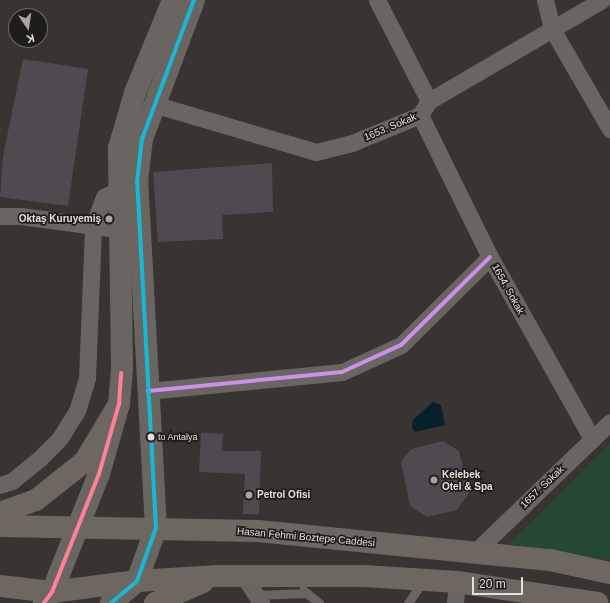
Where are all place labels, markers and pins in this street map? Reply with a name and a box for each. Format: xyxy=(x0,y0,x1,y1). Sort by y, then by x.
place label: Oktaş Kuruyemiş xyxy=(19,213,101,225)
marker: Oktaş Kuruyemiş xyxy=(104,214,114,224)
marker: to Antalya xyxy=(146,432,156,442)
place label: to Antalya xyxy=(158,432,198,442)
place label: Kelebek Otel & Spa xyxy=(442,468,493,492)
marker: Kelebek Otel & Spa xyxy=(429,475,439,485)
place label: Petrol Ofisi xyxy=(257,489,310,501)
marker: Petrol Ofisi xyxy=(244,490,254,500)

